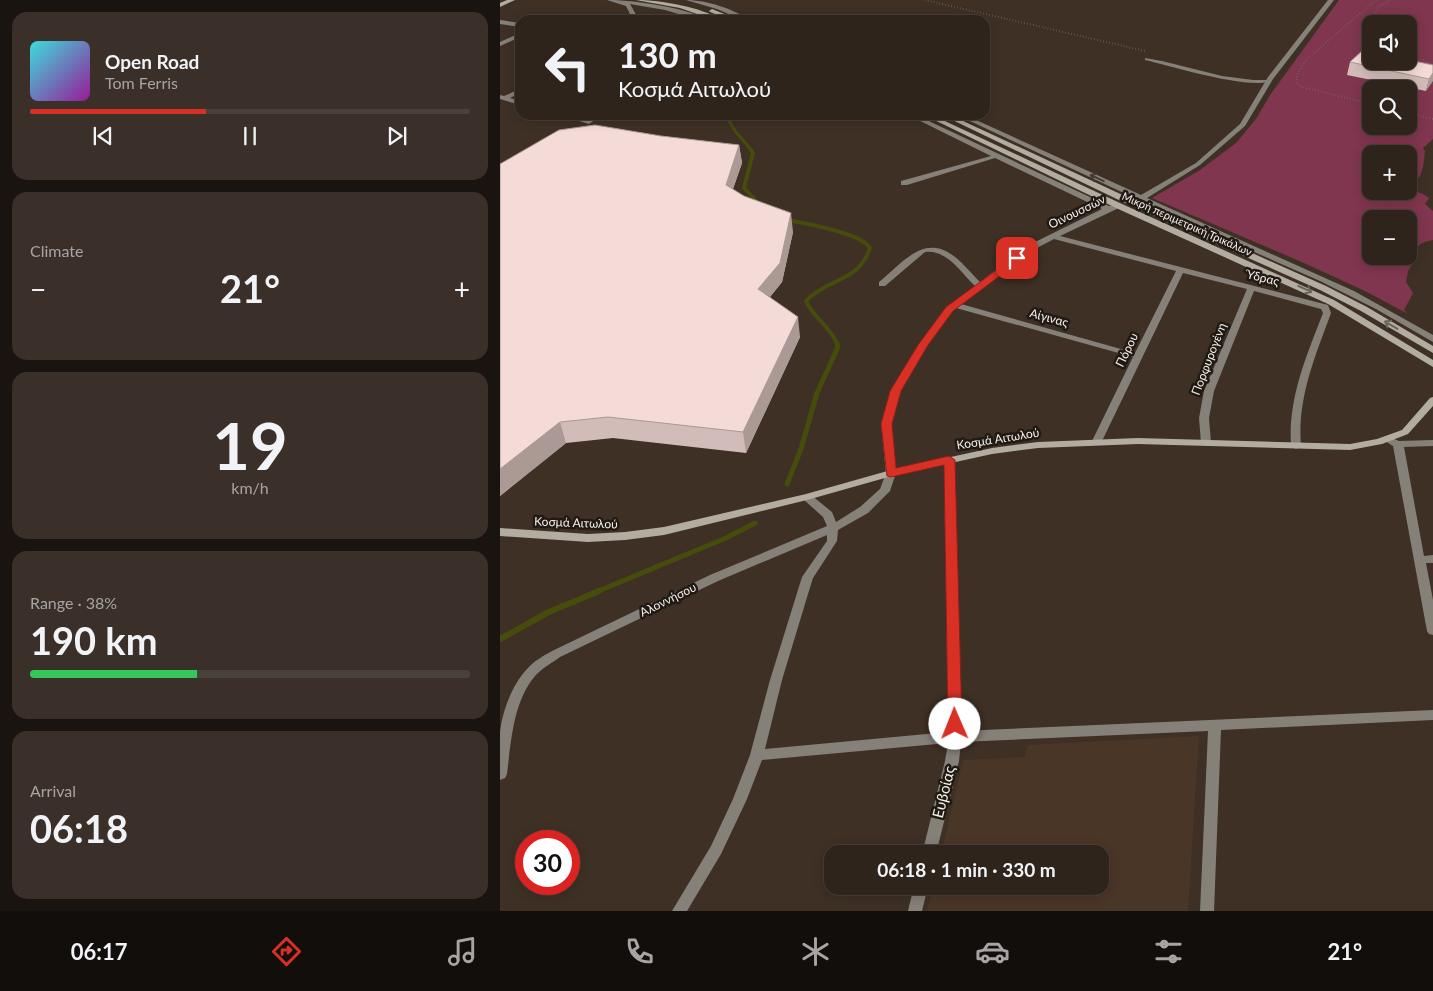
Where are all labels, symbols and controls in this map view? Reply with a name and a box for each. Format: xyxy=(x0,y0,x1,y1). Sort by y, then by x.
map controls xyxy=(1362,15,1417,265)
button: sound xyxy=(1362,15,1417,70)
text: 130 m xyxy=(618,33,717,75)
icon: left xyxy=(535,35,600,100)
text: Open Road xyxy=(105,50,199,73)
text: Tom Ferris xyxy=(105,73,178,92)
text: Κοσμά Αιτωλού xyxy=(618,75,771,102)
button: search xyxy=(1362,80,1417,135)
icon: previous xyxy=(89,122,117,150)
icon: pause xyxy=(236,122,264,150)
icon: next xyxy=(383,122,411,150)
button: + xyxy=(1362,145,1417,200)
one-way arrow xyxy=(1090,172,1105,182)
street label: Μικρή περιμετρική Τρικάλων xyxy=(1120,189,1255,258)
street label: Οινουσσών xyxy=(1046,191,1108,232)
button: − xyxy=(1362,210,1417,265)
pin xyxy=(996,237,1038,279)
text: Climate xyxy=(30,241,83,260)
icon: arrive xyxy=(1003,244,1031,272)
text: 21° xyxy=(220,265,280,311)
street label: Ύδρας xyxy=(1243,266,1281,289)
text: − xyxy=(30,272,46,306)
text: + xyxy=(454,272,470,306)
one-way arrow xyxy=(1297,285,1312,295)
street label: Αίγινας xyxy=(1028,305,1070,330)
one-way arrow xyxy=(1385,319,1399,329)
street label: Πορφυρογένη xyxy=(1188,321,1229,397)
street label: Πόρου xyxy=(1112,330,1141,369)
text: 19 xyxy=(212,406,288,484)
street label: Κοσμά Αιτωλού xyxy=(955,425,1040,452)
text: km/h xyxy=(231,478,269,497)
street label: Κοσμά Αιτωλού xyxy=(534,514,618,531)
street label: Αλοννήσου xyxy=(637,579,698,620)
text: Range · 38% xyxy=(30,593,117,612)
text: 190 km xyxy=(30,617,158,663)
position arrow xyxy=(928,697,980,749)
street label: Ευβοίας xyxy=(928,764,958,820)
text: Arrival xyxy=(30,781,76,800)
text: 06:18 xyxy=(30,805,128,851)
speed limit sign: 30 xyxy=(515,830,580,895)
text: 06:18 · 1 min · 330 m xyxy=(877,858,1056,881)
icon: directions xyxy=(269,934,304,969)
icon: music xyxy=(445,934,480,969)
icon: phone xyxy=(622,934,657,969)
icon: climate xyxy=(798,934,833,969)
icon: car xyxy=(975,934,1010,969)
icon: filters xyxy=(1151,934,1186,969)
text: 06:17 xyxy=(71,938,127,965)
text: 21° xyxy=(1328,938,1362,965)

